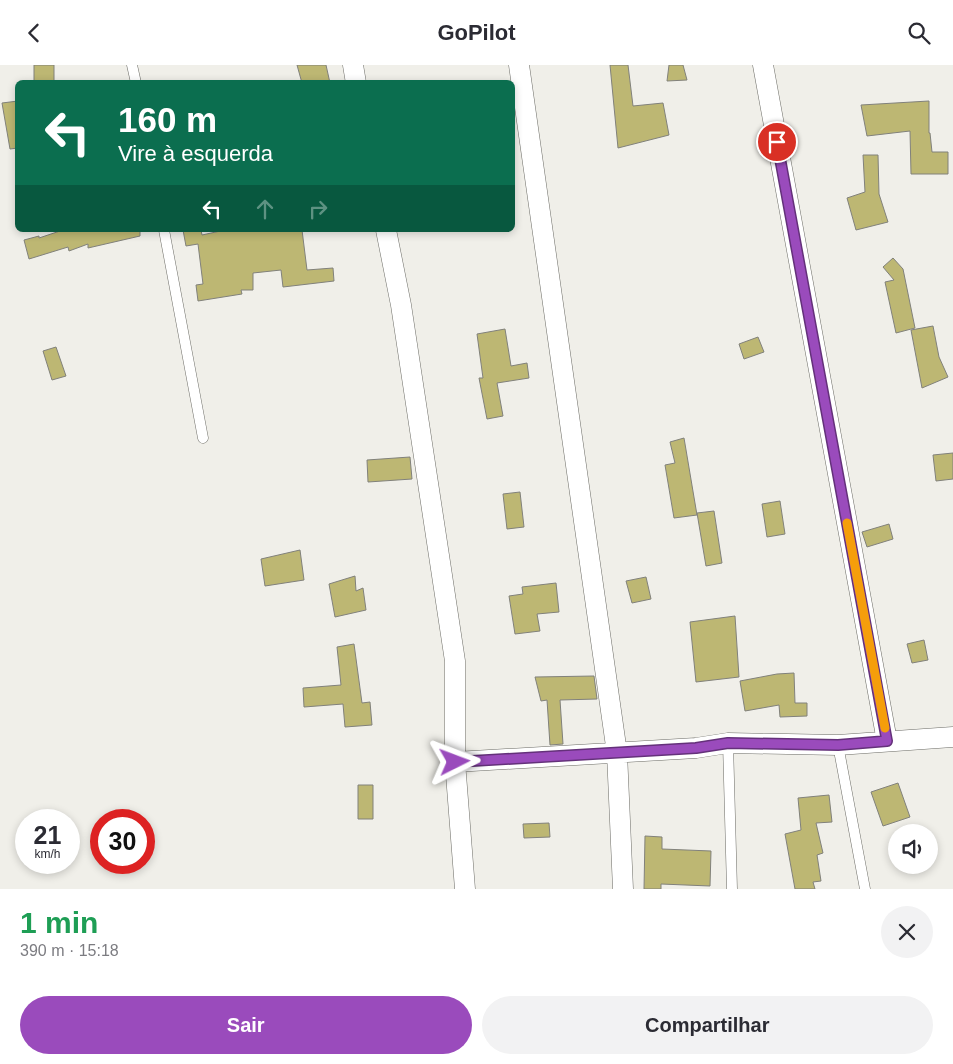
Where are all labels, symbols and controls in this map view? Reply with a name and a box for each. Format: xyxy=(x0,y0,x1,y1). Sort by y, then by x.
icon: back xyxy=(20,19,48,47)
icon: search xyxy=(905,19,933,47)
text: GoPilot xyxy=(437,20,516,45)
icon: left xyxy=(35,100,100,165)
text: 160 m xyxy=(118,100,217,139)
pin xyxy=(756,121,798,163)
icon: arrive xyxy=(763,128,791,156)
text: Vire à esquerda xyxy=(118,141,273,166)
icon: left xyxy=(198,195,226,223)
icon: ahead xyxy=(251,195,279,223)
icon: right xyxy=(304,195,332,223)
position arrow xyxy=(428,735,480,787)
speed limit sign: 30 xyxy=(90,809,155,874)
text: 21 xyxy=(34,821,61,849)
map controls xyxy=(888,824,938,874)
button: sound xyxy=(888,824,938,874)
text: km/h xyxy=(34,847,61,861)
text: 1 min xyxy=(20,906,98,939)
button: close xyxy=(881,906,933,958)
text: 390 m · 15:18 xyxy=(20,942,119,959)
button: Sair xyxy=(20,996,472,1054)
button: Compartilhar xyxy=(482,996,933,1054)

